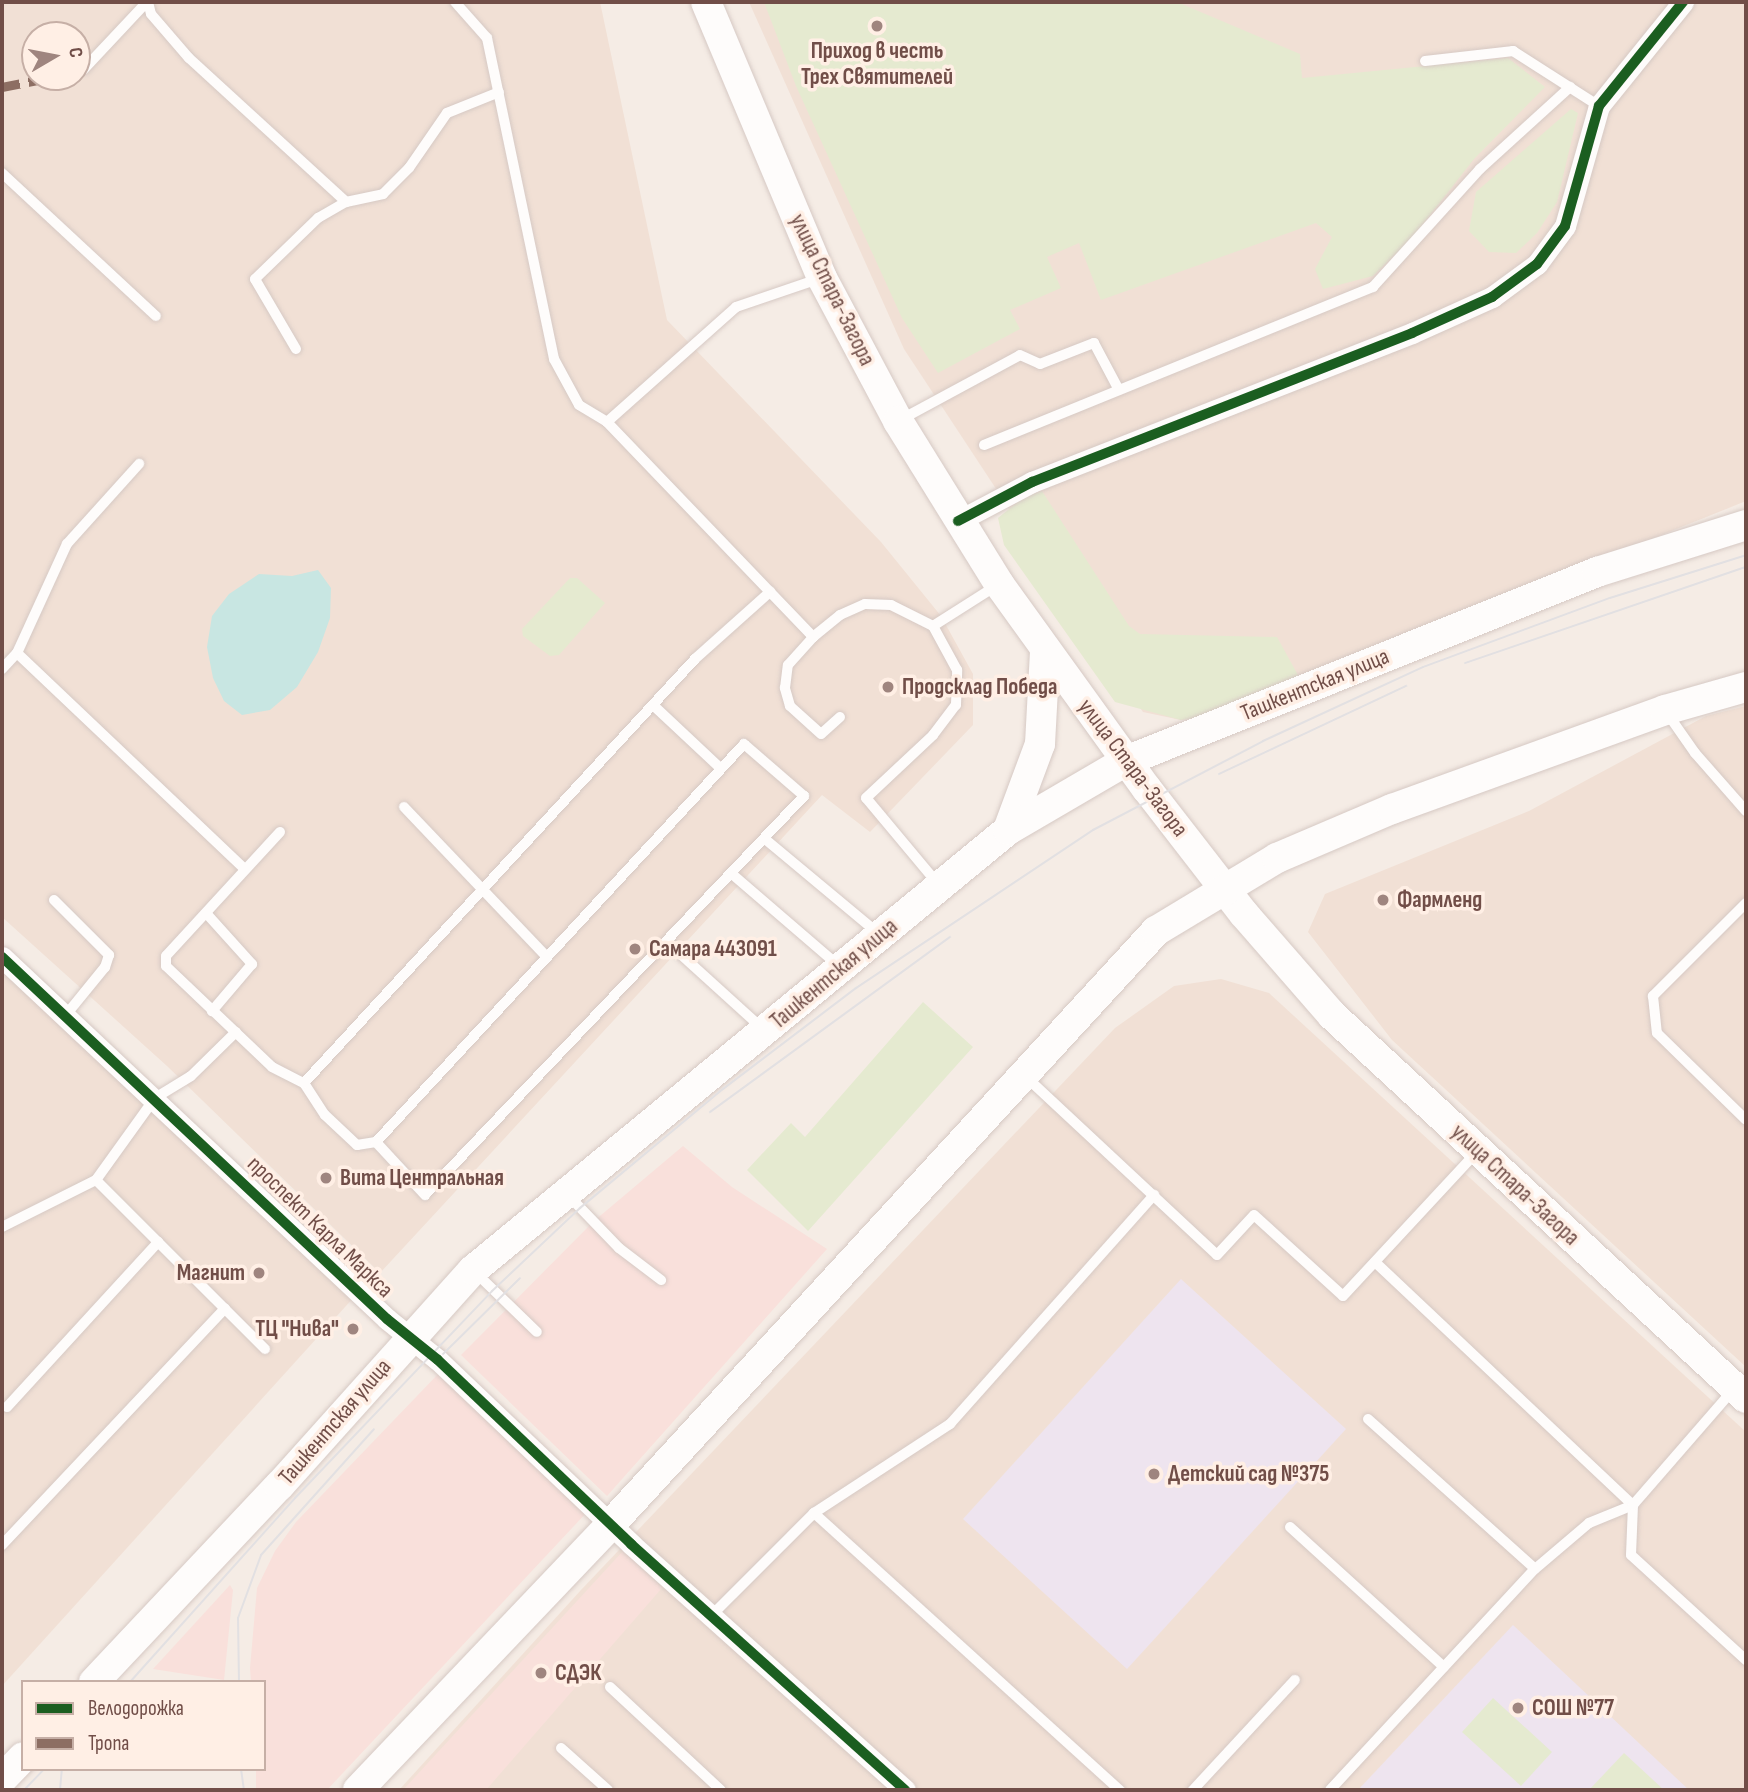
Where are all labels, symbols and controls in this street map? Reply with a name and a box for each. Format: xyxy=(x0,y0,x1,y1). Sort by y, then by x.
marker: Приход в честь Трех Святителей xyxy=(869,18,885,34)
north arrow xyxy=(21,21,91,91)
place label: Приход в честь Трех Святителей xyxy=(801,37,953,91)
text: С xyxy=(63,46,87,59)
street label: улица Стара-Загора xyxy=(783,210,881,370)
street label: Ташкентская улица xyxy=(1237,643,1393,727)
place label: Продсклад Победа xyxy=(902,673,1057,701)
marker: Продсклад Победа xyxy=(880,679,896,695)
street label: улица Стара-Загора xyxy=(1072,694,1194,842)
place label: Фармленд xyxy=(1397,886,1482,914)
marker: Фармленд xyxy=(1375,892,1391,908)
street label: Ташкентская улица xyxy=(765,913,903,1035)
place label: Самара 443091 xyxy=(649,935,777,963)
marker: Самара 443091 xyxy=(627,941,643,957)
street label: улица Стара-Загора xyxy=(1445,1119,1585,1251)
street label: проспект Карла Маркса xyxy=(241,1150,399,1304)
place label: Вита Центральная xyxy=(340,1164,504,1192)
marker: Вита Центральная xyxy=(318,1170,334,1186)
place label: Магнит xyxy=(177,1259,245,1287)
marker: Магнит xyxy=(251,1265,267,1281)
place label: ТЦ "Нива" xyxy=(255,1315,339,1343)
marker: ТЦ "Нива" xyxy=(345,1321,361,1337)
street label: Ташкентская улица xyxy=(273,1354,397,1490)
place label: Детский сад №375 xyxy=(1168,1460,1329,1488)
marker: Детский сад №375 xyxy=(1146,1466,1162,1482)
place label: СДЭК xyxy=(555,1659,601,1687)
marker: СДЭК xyxy=(533,1665,549,1681)
legend xyxy=(21,1680,266,1771)
place label: СОШ №77 xyxy=(1532,1694,1614,1722)
text: Велодорожка xyxy=(88,1696,184,1721)
marker: СОШ №77 xyxy=(1510,1700,1526,1716)
text: Тропа xyxy=(88,1731,129,1756)

